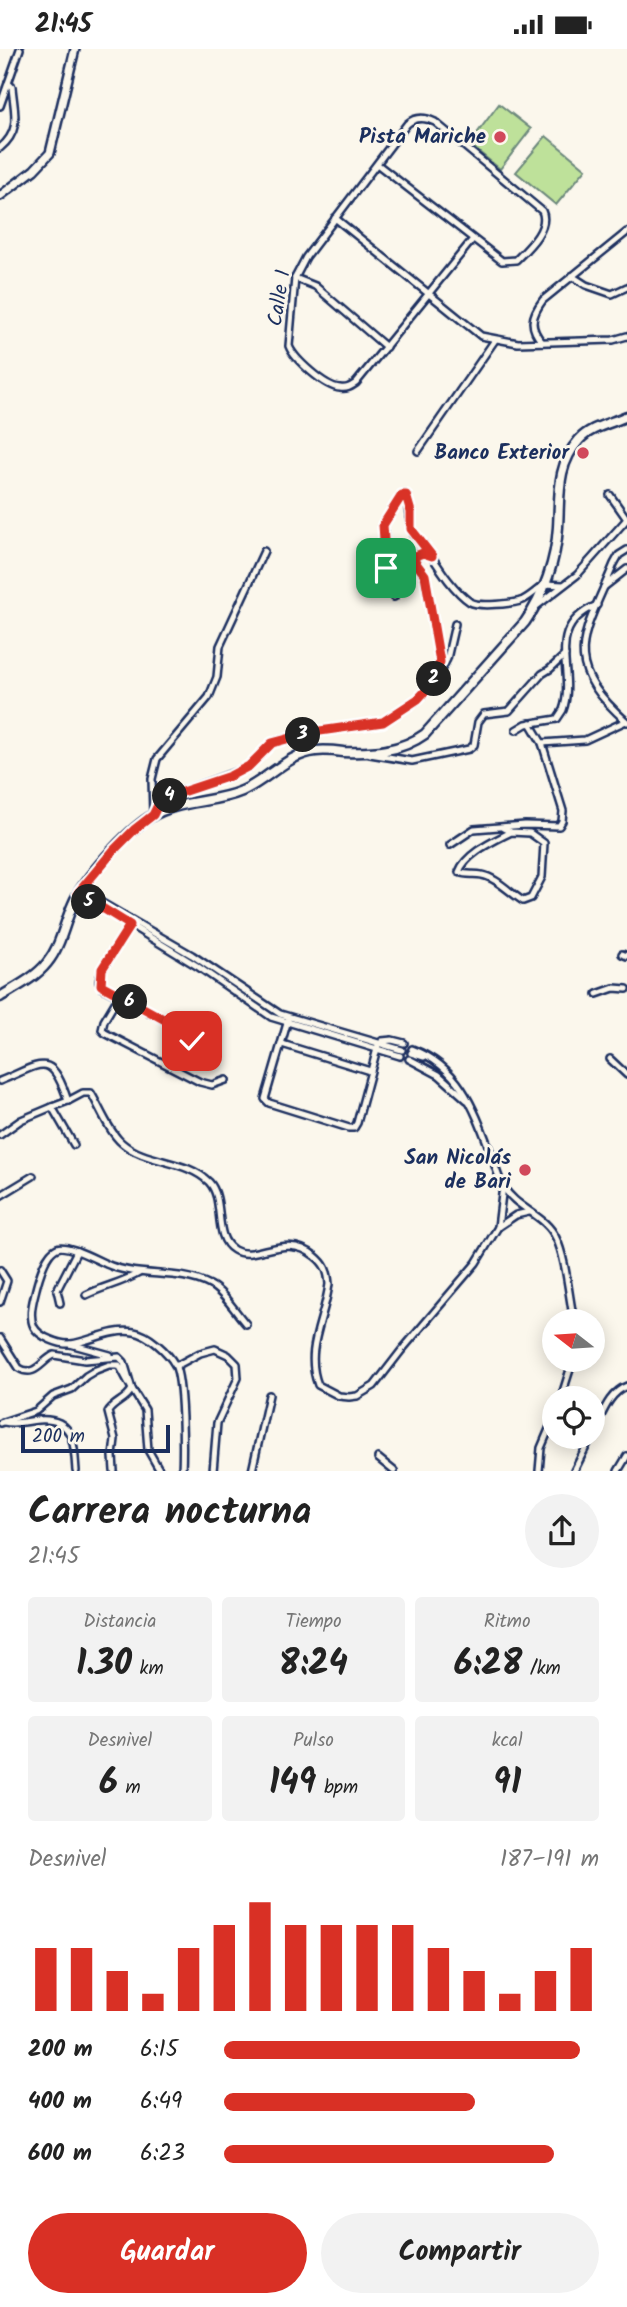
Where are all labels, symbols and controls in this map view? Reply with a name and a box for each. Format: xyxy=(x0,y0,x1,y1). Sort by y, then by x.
text: 21:45 xyxy=(35,4,92,46)
place label: Pista Mariche xyxy=(359,121,486,154)
marker: Pista Mariche xyxy=(492,129,508,145)
street label: Calle 1 xyxy=(259,267,301,329)
place label: Banco Exterior xyxy=(434,437,570,470)
marker: Banco Exterior xyxy=(575,445,591,461)
pin xyxy=(356,538,416,598)
icon: arrive xyxy=(367,549,405,587)
pin: 2 xyxy=(416,661,452,697)
text: 2 xyxy=(428,663,439,693)
pin: 3 xyxy=(286,717,320,753)
text: 3 xyxy=(297,719,308,749)
pin: 4 xyxy=(152,779,188,813)
text: 4 xyxy=(164,780,175,810)
pin: 5 xyxy=(72,885,106,919)
text: 5 xyxy=(84,886,93,916)
pin: 6 xyxy=(113,985,148,1019)
text: 6 xyxy=(124,986,135,1016)
pin xyxy=(162,1011,222,1071)
icon: check xyxy=(173,1022,211,1060)
place label: San Nicolás de Bari xyxy=(404,1142,512,1199)
marker: San Nicolás de Bari xyxy=(517,1162,533,1178)
north arrow xyxy=(542,1309,606,1372)
map controls xyxy=(542,1309,605,1449)
button: locate xyxy=(542,1386,605,1449)
scale bar xyxy=(21,1421,170,1453)
text: 200 m xyxy=(32,1422,85,1452)
text: Carrera nocturna xyxy=(28,1483,311,1543)
button: share xyxy=(525,1494,599,1568)
text: 21:45 xyxy=(28,1539,79,1575)
text: Distancia xyxy=(83,1607,156,1637)
text: Tiempo xyxy=(285,1607,342,1637)
text: Ritmo xyxy=(484,1607,531,1637)
text: 1.30 xyxy=(76,1637,132,1693)
text: 8:24 xyxy=(279,1637,348,1693)
text: 6:28 xyxy=(454,1637,522,1693)
text: km xyxy=(132,1654,164,1684)
text: /km xyxy=(522,1654,561,1684)
text: Desnivel xyxy=(87,1726,152,1756)
text: Pulso xyxy=(293,1726,334,1756)
text: kcal xyxy=(492,1726,523,1756)
text: 6 xyxy=(99,1756,118,1812)
text: 149 xyxy=(269,1756,316,1812)
text: 91 xyxy=(493,1756,521,1812)
text: m xyxy=(118,1773,141,1803)
text: bpm xyxy=(316,1773,358,1803)
text: Desnivel xyxy=(28,1842,106,1878)
text: 187–191 m xyxy=(500,1842,599,1878)
text: 200 m xyxy=(28,2032,93,2068)
text: 6:15 xyxy=(140,2032,178,2068)
text: 400 m xyxy=(28,2084,92,2120)
text: 6:49 xyxy=(140,2084,182,2120)
text: 600 m xyxy=(28,2136,92,2172)
text: 6:23 xyxy=(140,2136,185,2172)
button: Guardar xyxy=(28,2213,307,2293)
button: Compartir xyxy=(321,2213,599,2293)

